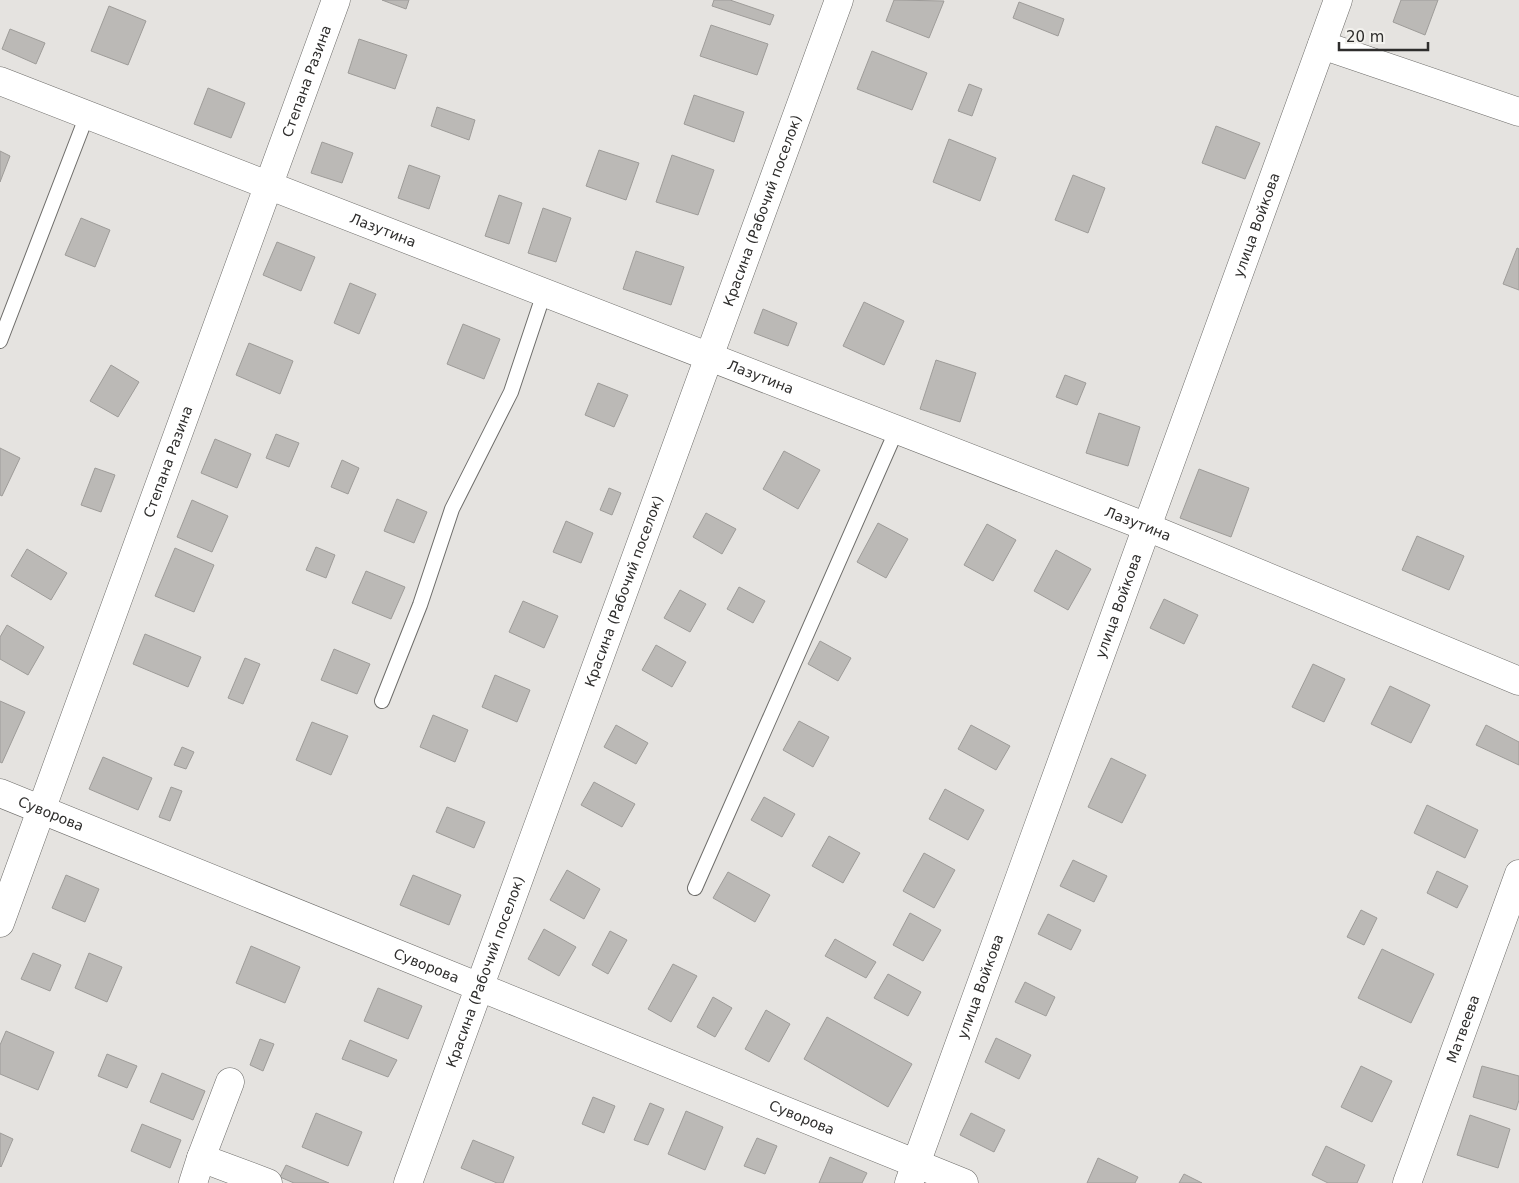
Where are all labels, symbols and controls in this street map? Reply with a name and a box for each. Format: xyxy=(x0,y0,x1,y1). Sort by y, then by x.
scale bar xyxy=(1339,20,1428,52)
street label: Степана Разина xyxy=(279,23,334,139)
text: 20 m xyxy=(1346,28,1384,46)
street label: Красина (Рабочий поселок) xyxy=(720,113,805,308)
street label: улица Войкова xyxy=(1230,171,1283,280)
street label: Лазутина xyxy=(348,210,419,250)
street label: Лазутина xyxy=(725,357,796,397)
street label: Степана Разина xyxy=(140,404,196,520)
street label: Красина (Рабочий поселок) xyxy=(581,493,666,689)
street label: Лазутина xyxy=(1103,503,1173,544)
street label: улица Войкова xyxy=(1092,551,1145,660)
street label: Суворова xyxy=(16,793,86,834)
street label: Красина (Рабочий поселок) xyxy=(443,874,527,1070)
street label: улица Войкова xyxy=(954,932,1007,1041)
street label: Суворова xyxy=(391,945,462,986)
street label: Матвеева xyxy=(1443,993,1483,1065)
street label: Суворова xyxy=(767,1097,837,1138)

